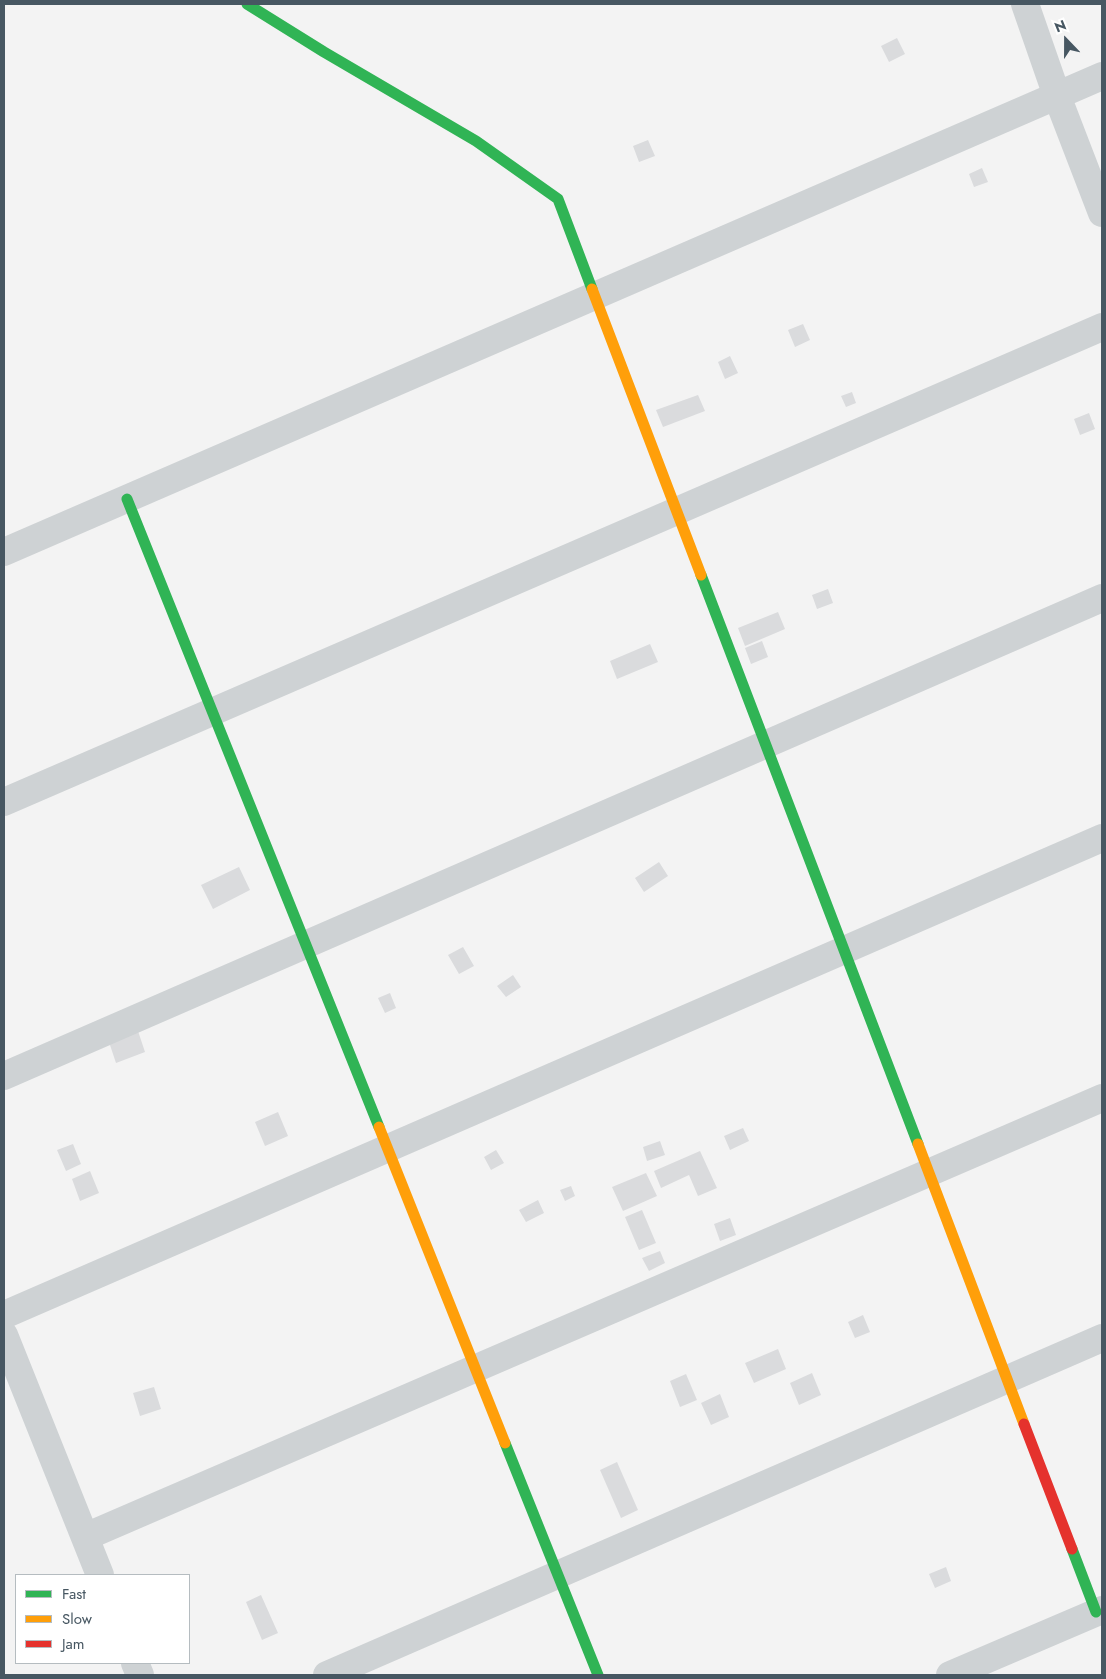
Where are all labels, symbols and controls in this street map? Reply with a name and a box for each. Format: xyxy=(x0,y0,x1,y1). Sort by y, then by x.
north arrow xyxy=(1041,15,1091,65)
text: N xyxy=(1051,15,1069,37)
legend xyxy=(15,1574,190,1664)
text: Fast xyxy=(62,1583,86,1605)
text: Slow xyxy=(62,1608,92,1630)
text: Jam xyxy=(62,1633,85,1655)

